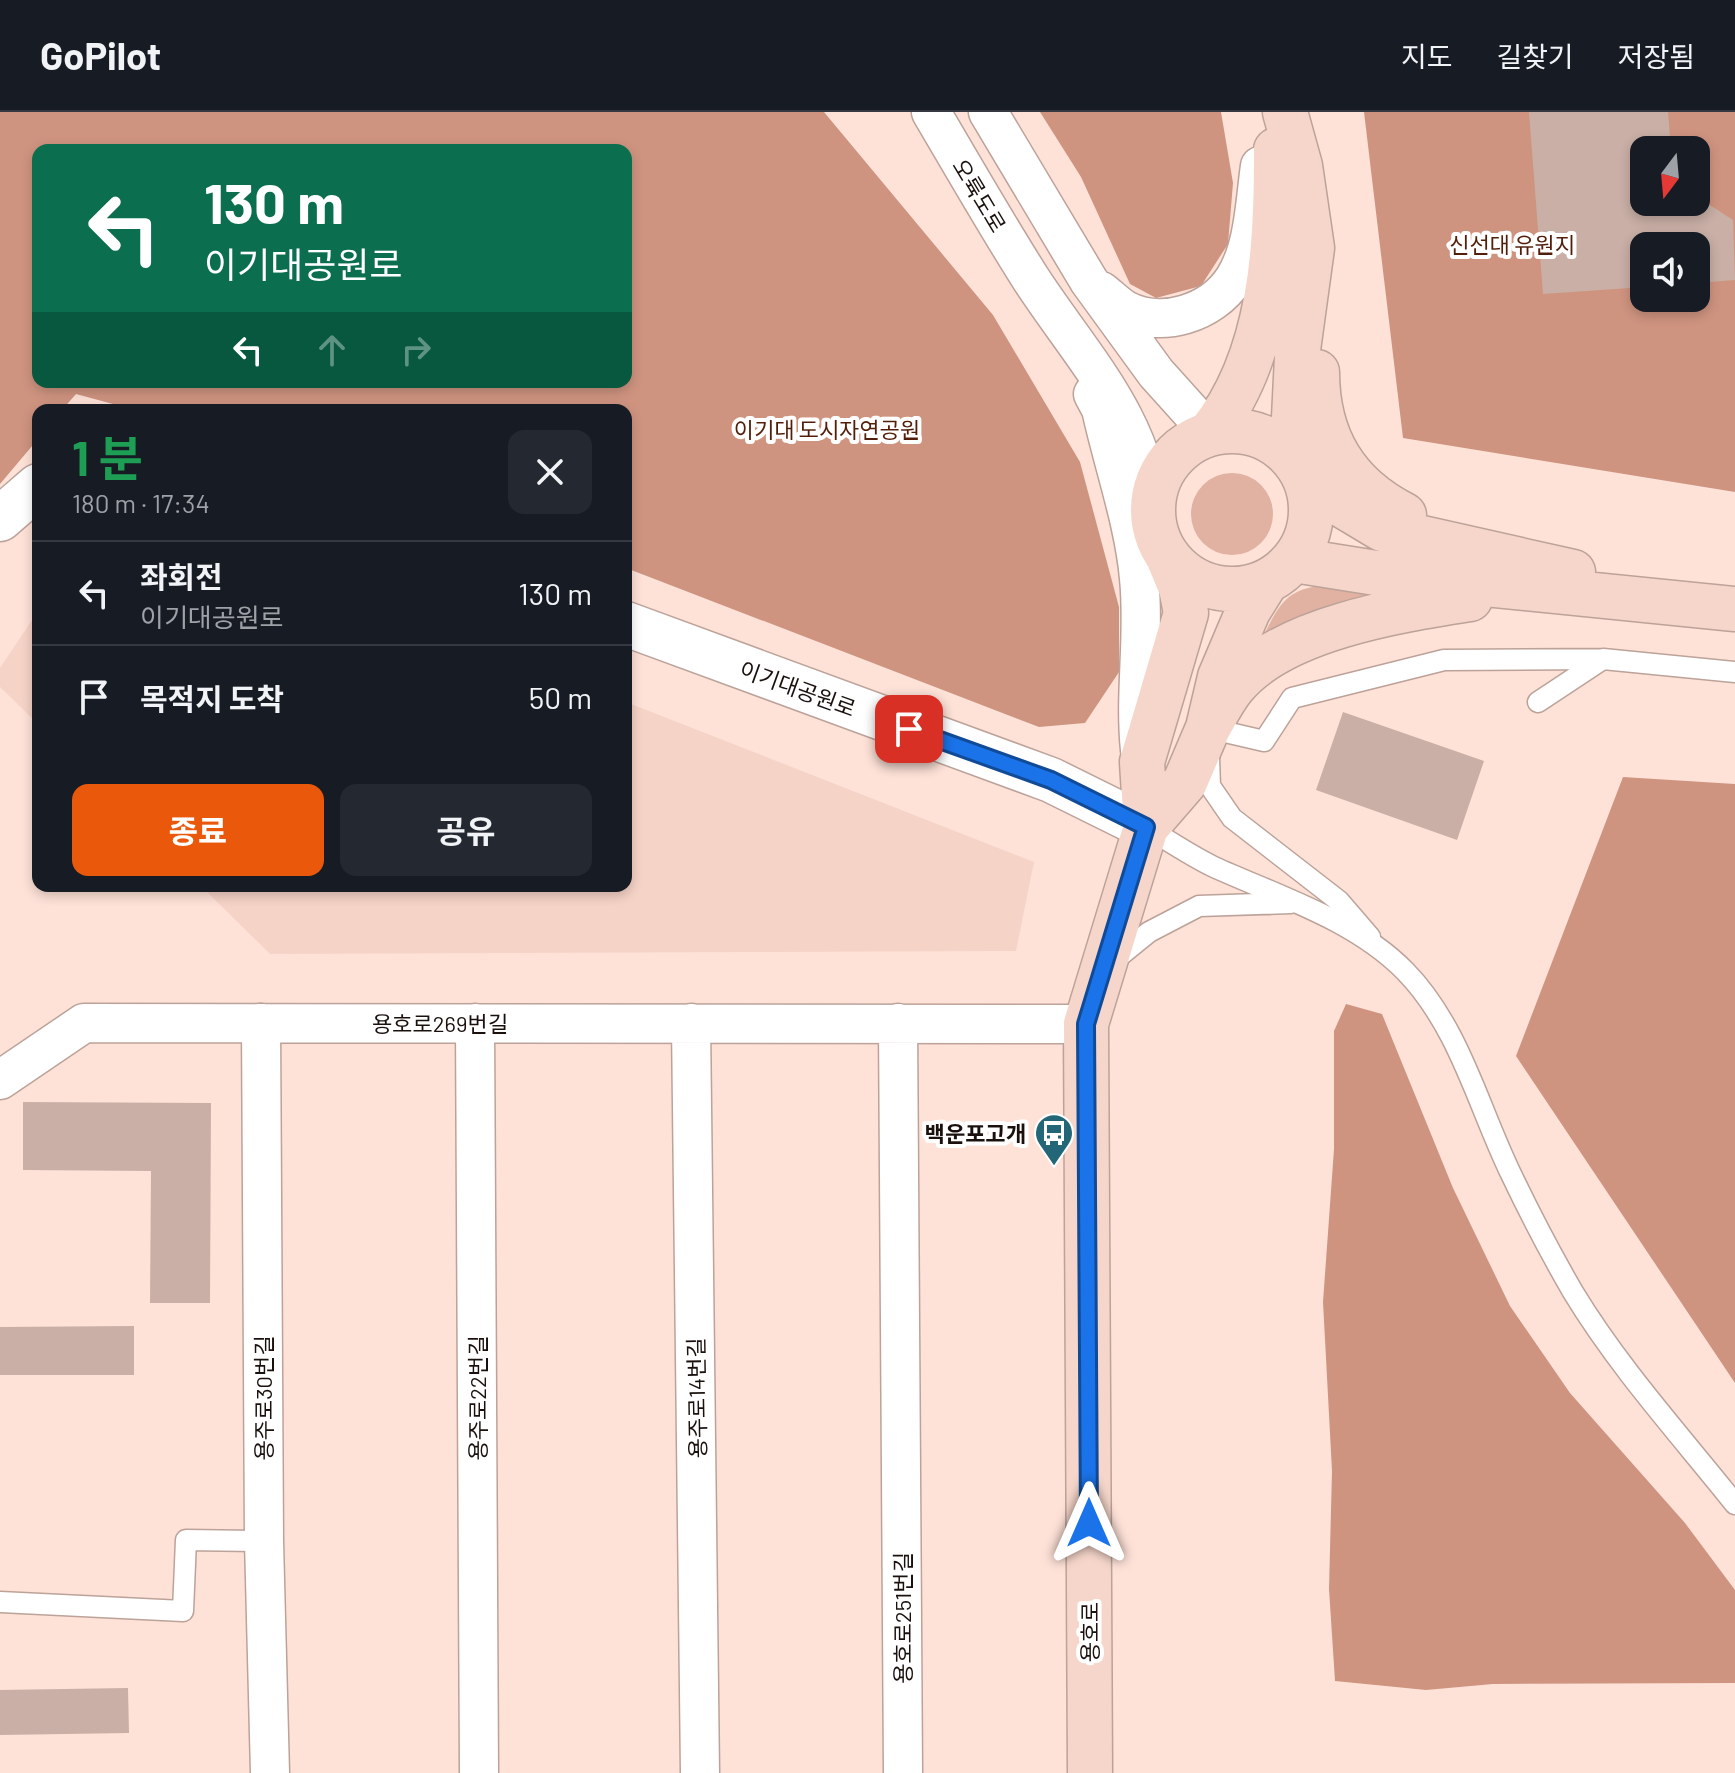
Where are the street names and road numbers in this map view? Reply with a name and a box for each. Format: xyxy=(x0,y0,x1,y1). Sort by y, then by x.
street label: 오륙도로 xyxy=(948,154,1012,236)
street label: 이기대공원로 xyxy=(736,655,860,721)
street label: 용호로269번길 xyxy=(372,1010,508,1036)
street label: 용주로30번길 xyxy=(250,1336,276,1460)
street label: 용주로22번길 xyxy=(464,1336,490,1460)
street label: 용주로14번길 xyxy=(682,1337,710,1459)
street label: 용호로251번길 xyxy=(889,1552,915,1684)
street label: 용호로 xyxy=(1076,1602,1102,1662)

